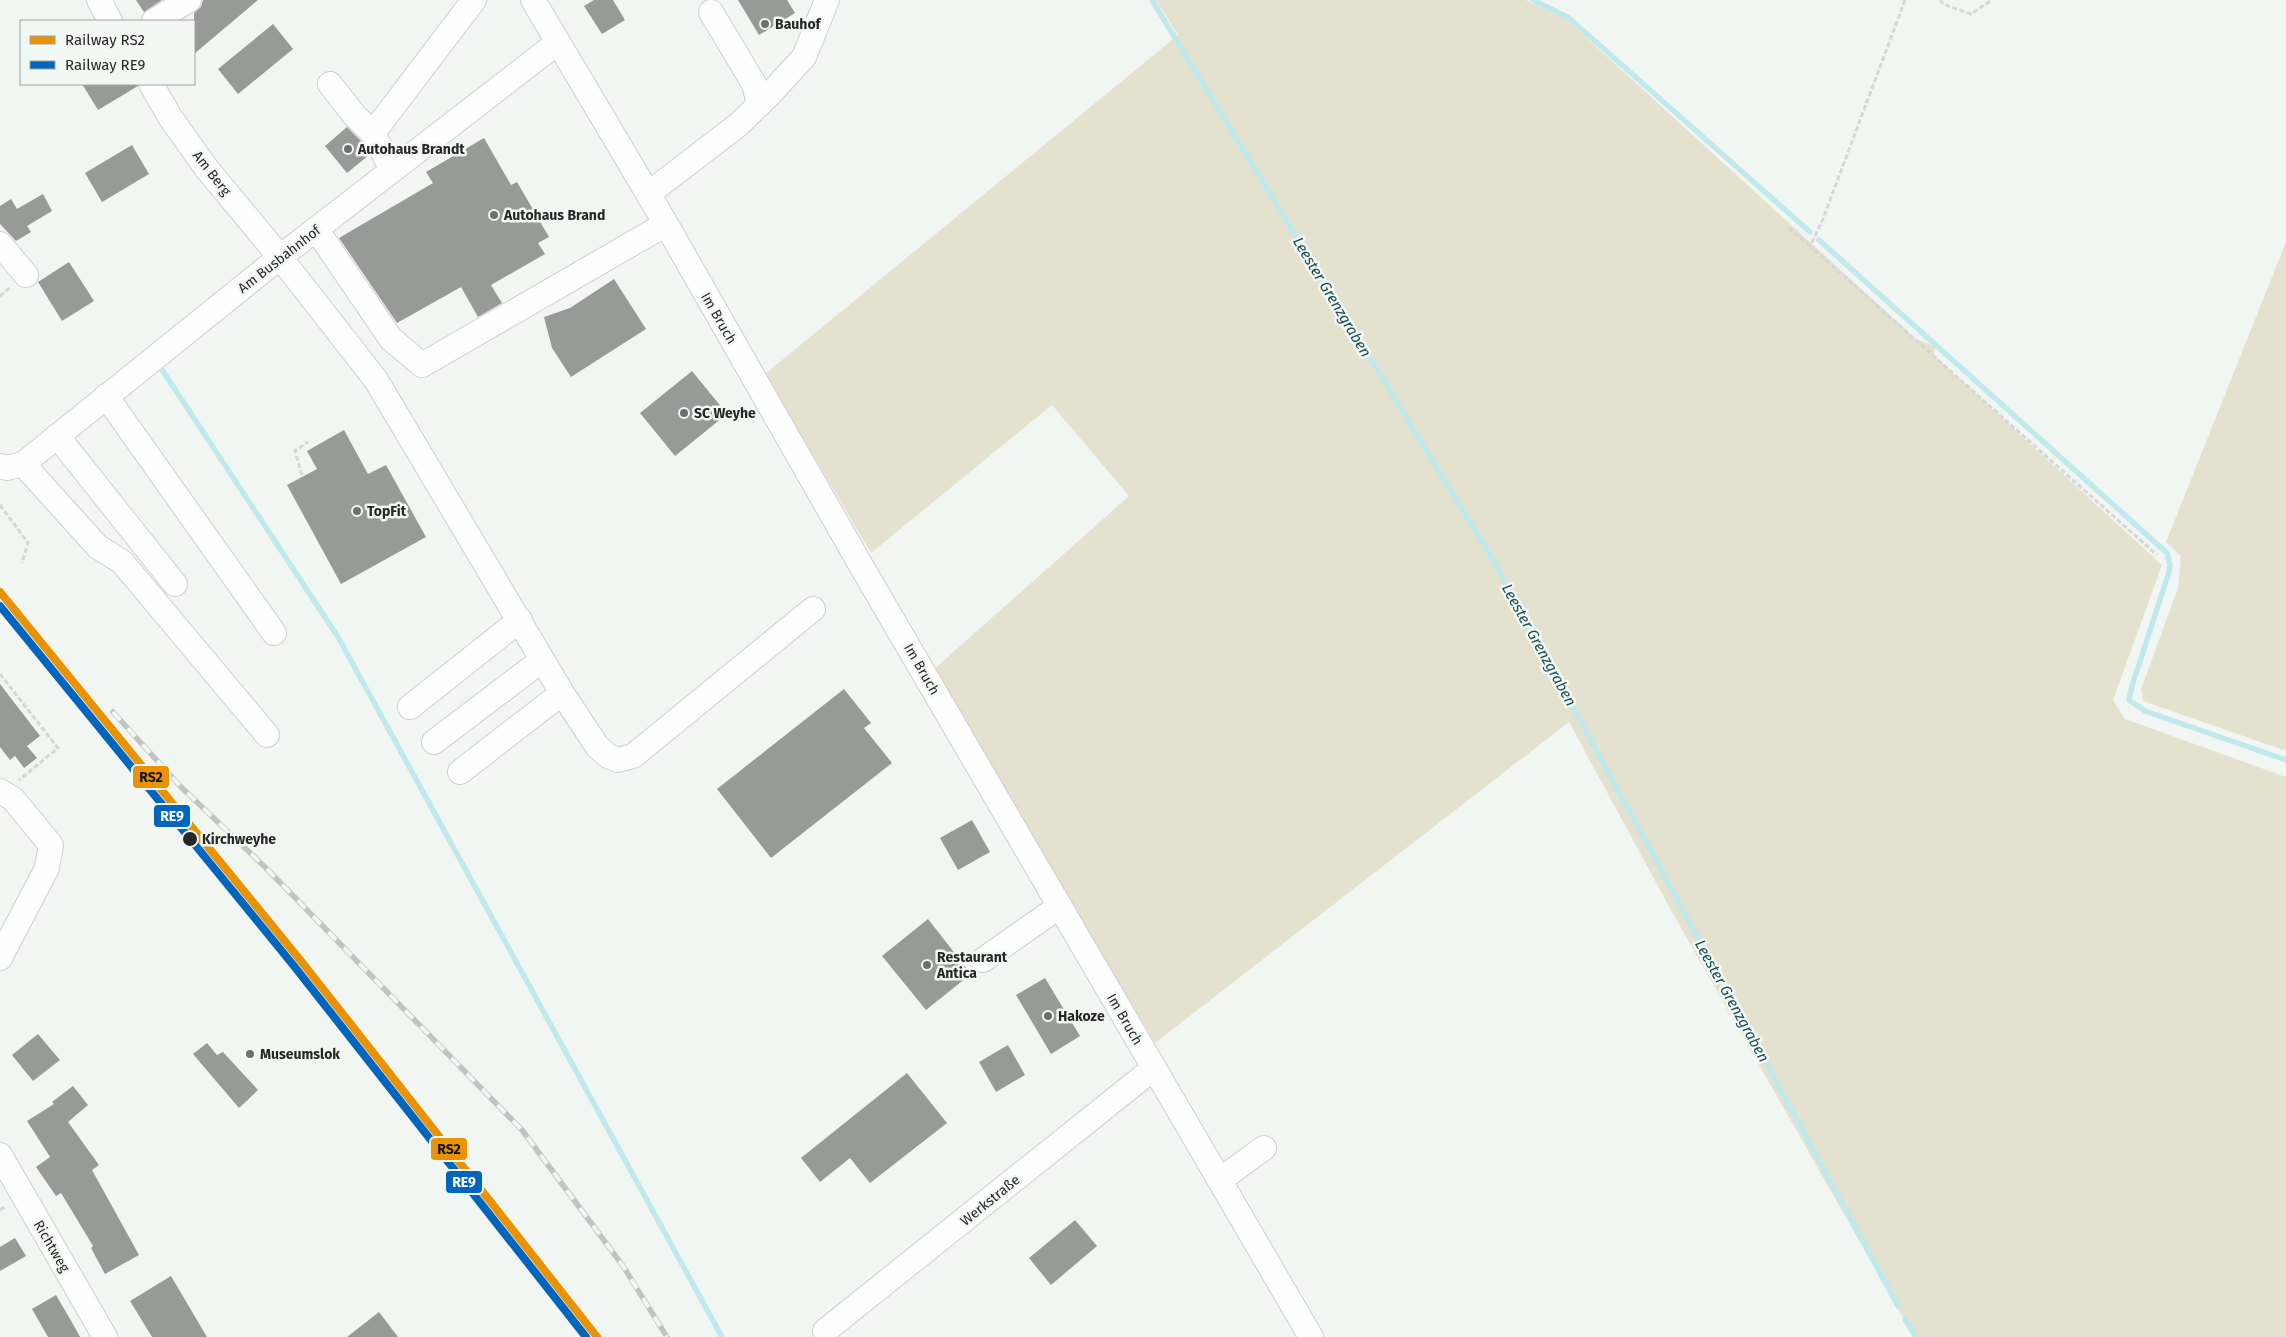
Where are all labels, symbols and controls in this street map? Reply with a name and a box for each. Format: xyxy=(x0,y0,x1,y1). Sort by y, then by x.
place label: Bauhof xyxy=(775,16,823,33)
marker: Bauhof xyxy=(759,18,771,30)
legend xyxy=(20,20,195,85)
text: Railway RS2 xyxy=(65,31,145,49)
text: Railway RE9 xyxy=(65,56,145,74)
place label: Autohaus Brandt xyxy=(357,141,465,158)
marker: Autohaus Brandt xyxy=(342,143,354,155)
street label: Am Berg xyxy=(189,147,235,200)
place label: Autohaus Brand xyxy=(503,207,605,224)
marker: Autohaus Brand xyxy=(488,209,500,221)
street label: Am Busbahnhof xyxy=(235,221,325,297)
water label: Leester Grenzgraben xyxy=(1289,234,1375,360)
street label: Im Bruch xyxy=(697,289,740,347)
place label: SC Weyhe xyxy=(694,405,756,422)
marker: SC Weyhe xyxy=(678,407,690,419)
place label: TopFit xyxy=(367,503,407,520)
marker: TopFit xyxy=(351,505,363,517)
water label: Leester Grenzgraben xyxy=(1498,581,1580,709)
street label: Im Bruch xyxy=(900,640,943,698)
line badge: RS2 xyxy=(132,765,170,789)
text: RS2 xyxy=(139,769,163,786)
line badge: RE9 xyxy=(153,804,191,828)
text: RE9 xyxy=(160,808,184,825)
marker: Kirchweyhe xyxy=(181,830,199,848)
place label: Kirchweyhe xyxy=(202,831,276,848)
water label: Leester Grenzgraben xyxy=(1691,937,1773,1065)
place label: Restaurant Antica xyxy=(936,949,1008,982)
marker: Restaurant Antica xyxy=(921,959,933,971)
street label: Im Bruch xyxy=(1103,990,1146,1048)
place label: Hakoze xyxy=(1058,1008,1105,1025)
marker: Hakoze xyxy=(1042,1010,1054,1022)
place label: Museumslok xyxy=(260,1046,340,1063)
marker: Museumslok xyxy=(244,1048,256,1060)
line badge: RS2 xyxy=(430,1137,468,1161)
text: RS2 xyxy=(437,1141,461,1158)
line badge: RE9 xyxy=(445,1170,483,1194)
street label: Werkstraße xyxy=(957,1171,1023,1230)
text: RE9 xyxy=(452,1174,476,1191)
street label: Richtweg xyxy=(30,1217,74,1276)

